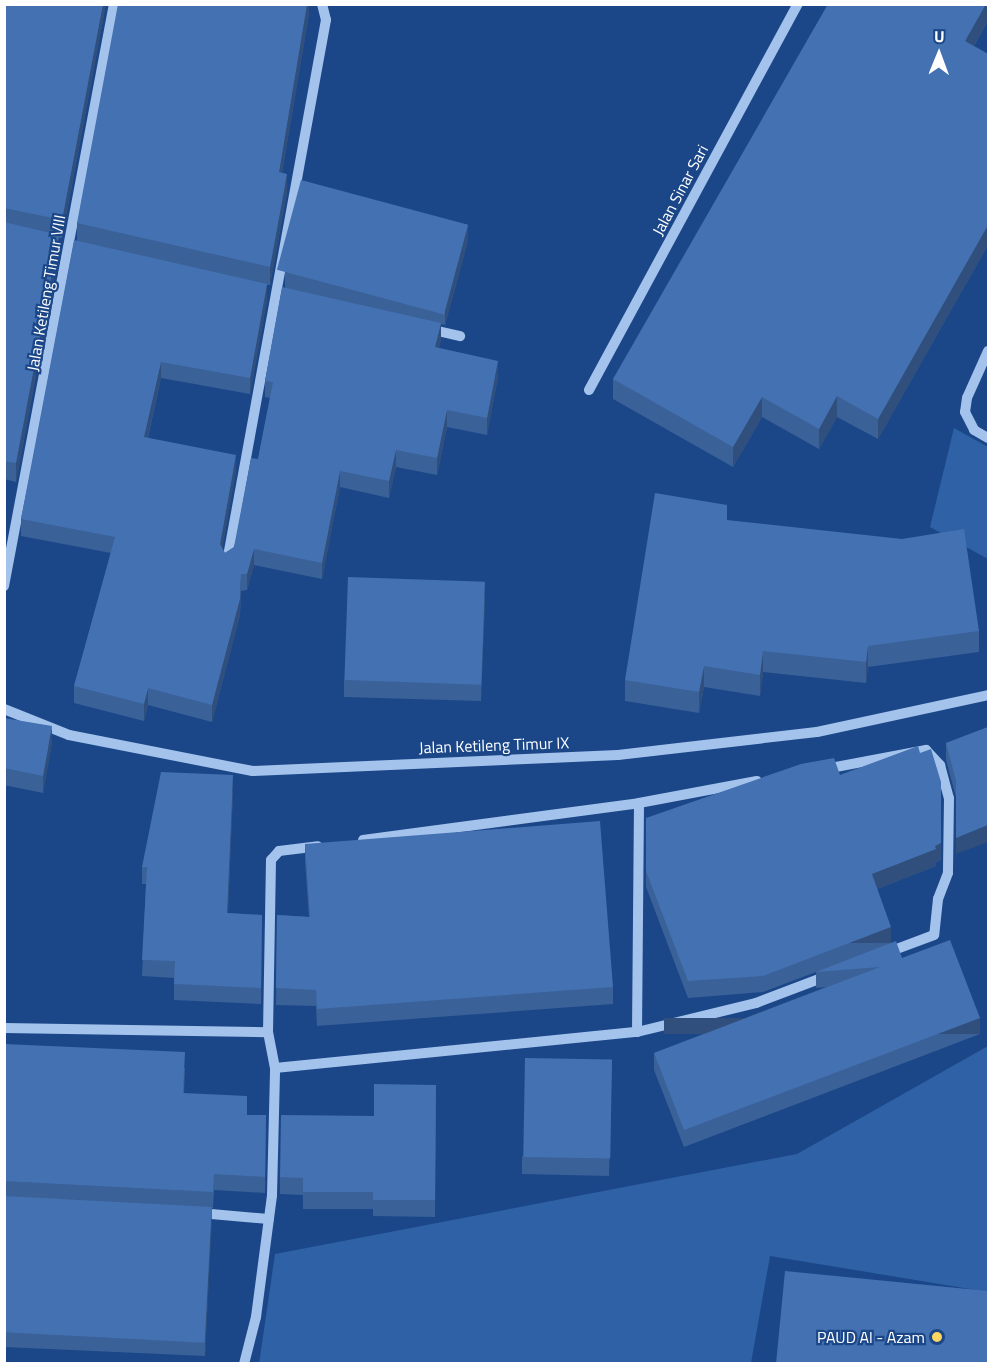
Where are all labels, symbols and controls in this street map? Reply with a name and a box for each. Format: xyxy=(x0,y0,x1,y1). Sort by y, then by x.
north arrow xyxy=(909,24,969,84)
text: U xyxy=(934,24,945,48)
street label: Jalan Sinar Sari xyxy=(648,141,712,239)
street label: Jalan Ketileng Timur VIII xyxy=(23,213,69,373)
street label: Jalan Ketileng Timur IX xyxy=(419,733,569,757)
place label: PAUD Al - Azam xyxy=(817,1327,925,1347)
marker: PAUD Al - Azam xyxy=(930,1330,944,1344)

